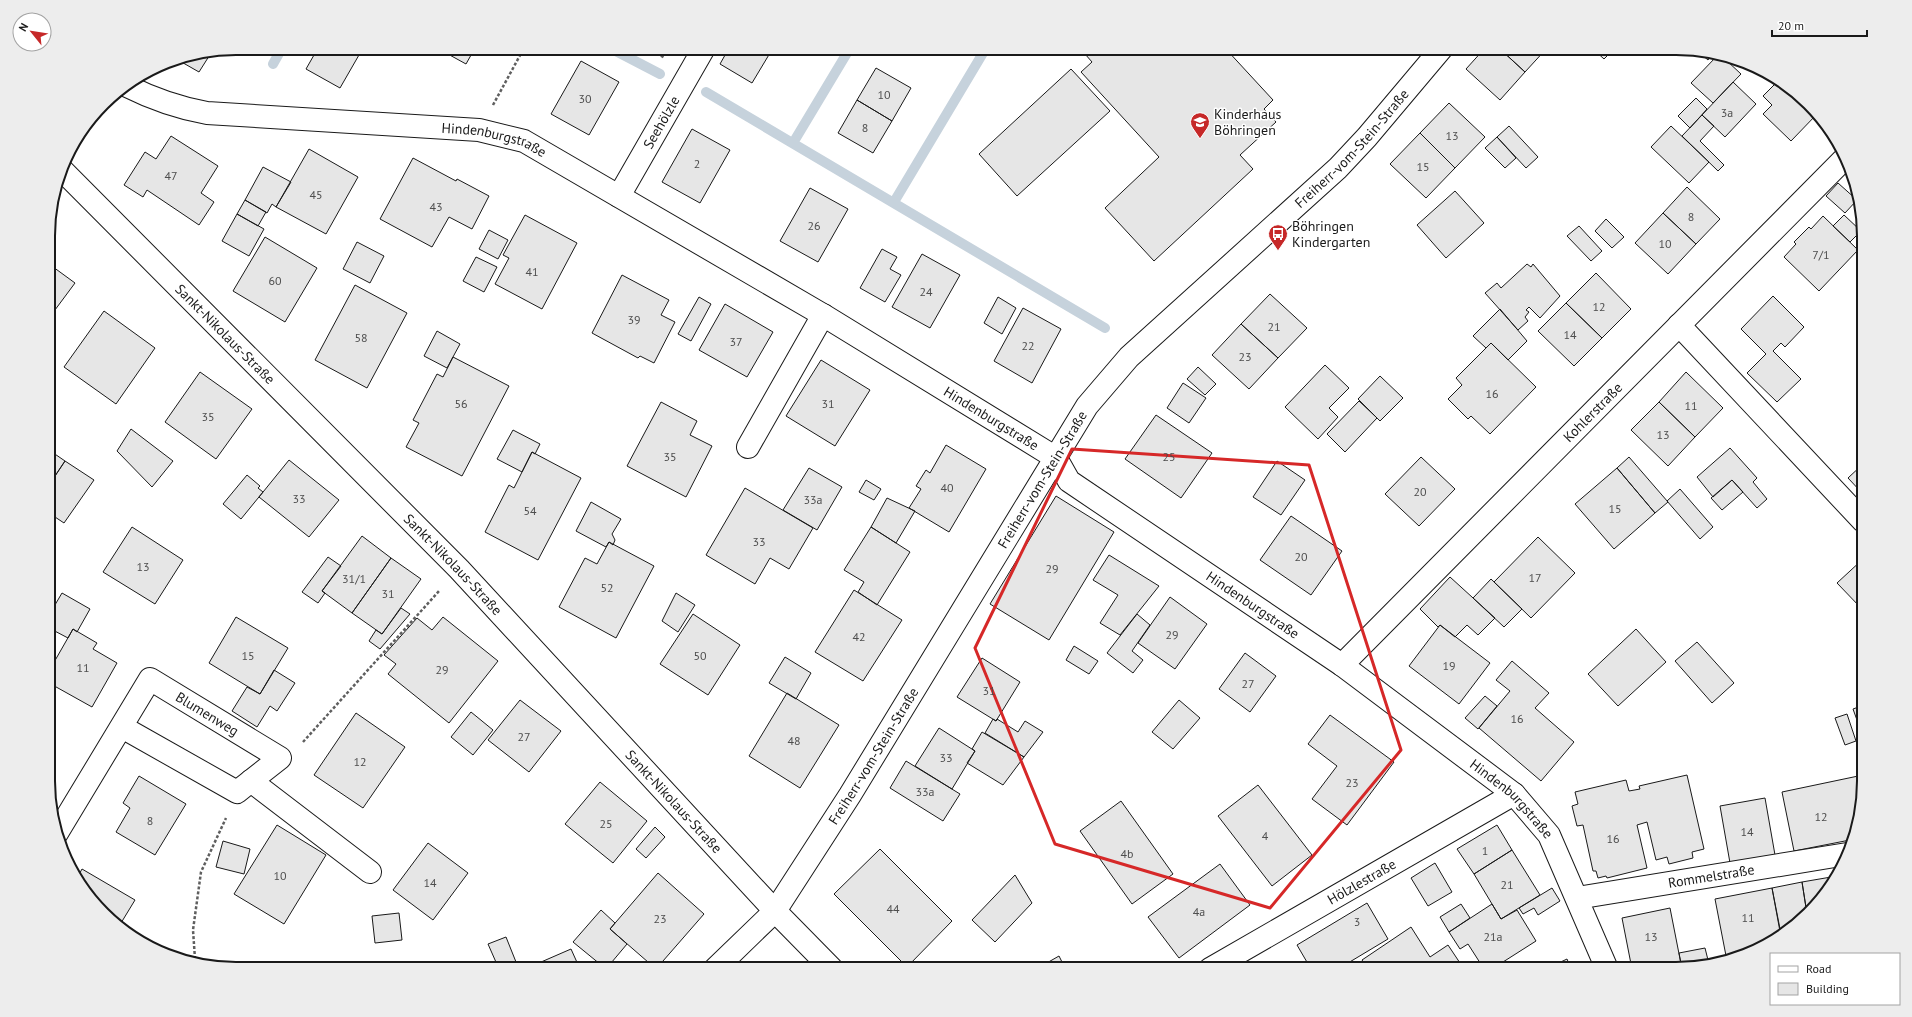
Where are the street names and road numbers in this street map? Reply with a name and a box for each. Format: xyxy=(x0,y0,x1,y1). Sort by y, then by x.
street label: Freiherr-vom-Stein-Straße xyxy=(1291,85,1413,212)
street label: Seehölzle xyxy=(639,93,684,152)
street label: Hindenburgstraße xyxy=(441,119,550,161)
street label: Sankt-Nikolaus-Straße xyxy=(171,280,279,388)
street label: Kohlerstraße xyxy=(1559,379,1626,446)
street label: Hindenburgstraße xyxy=(940,382,1042,454)
street label: Freiherr-vom-Stein-Straße xyxy=(993,407,1091,552)
street label: Sankt-Nikolaus-Straße xyxy=(400,510,506,619)
street label: Hindenburgstraße xyxy=(1203,567,1303,643)
street label: Freiherr-vom-Stein-Straße xyxy=(824,684,922,828)
street label: Blumenweg xyxy=(172,688,242,740)
street label: Sankt-Nikolaus-Straße xyxy=(622,746,726,857)
street label: Hindenburgstraße xyxy=(1466,755,1557,842)
street label: Hölzlestraße xyxy=(1324,855,1399,909)
street label: Rommelstraße xyxy=(1667,860,1756,892)

